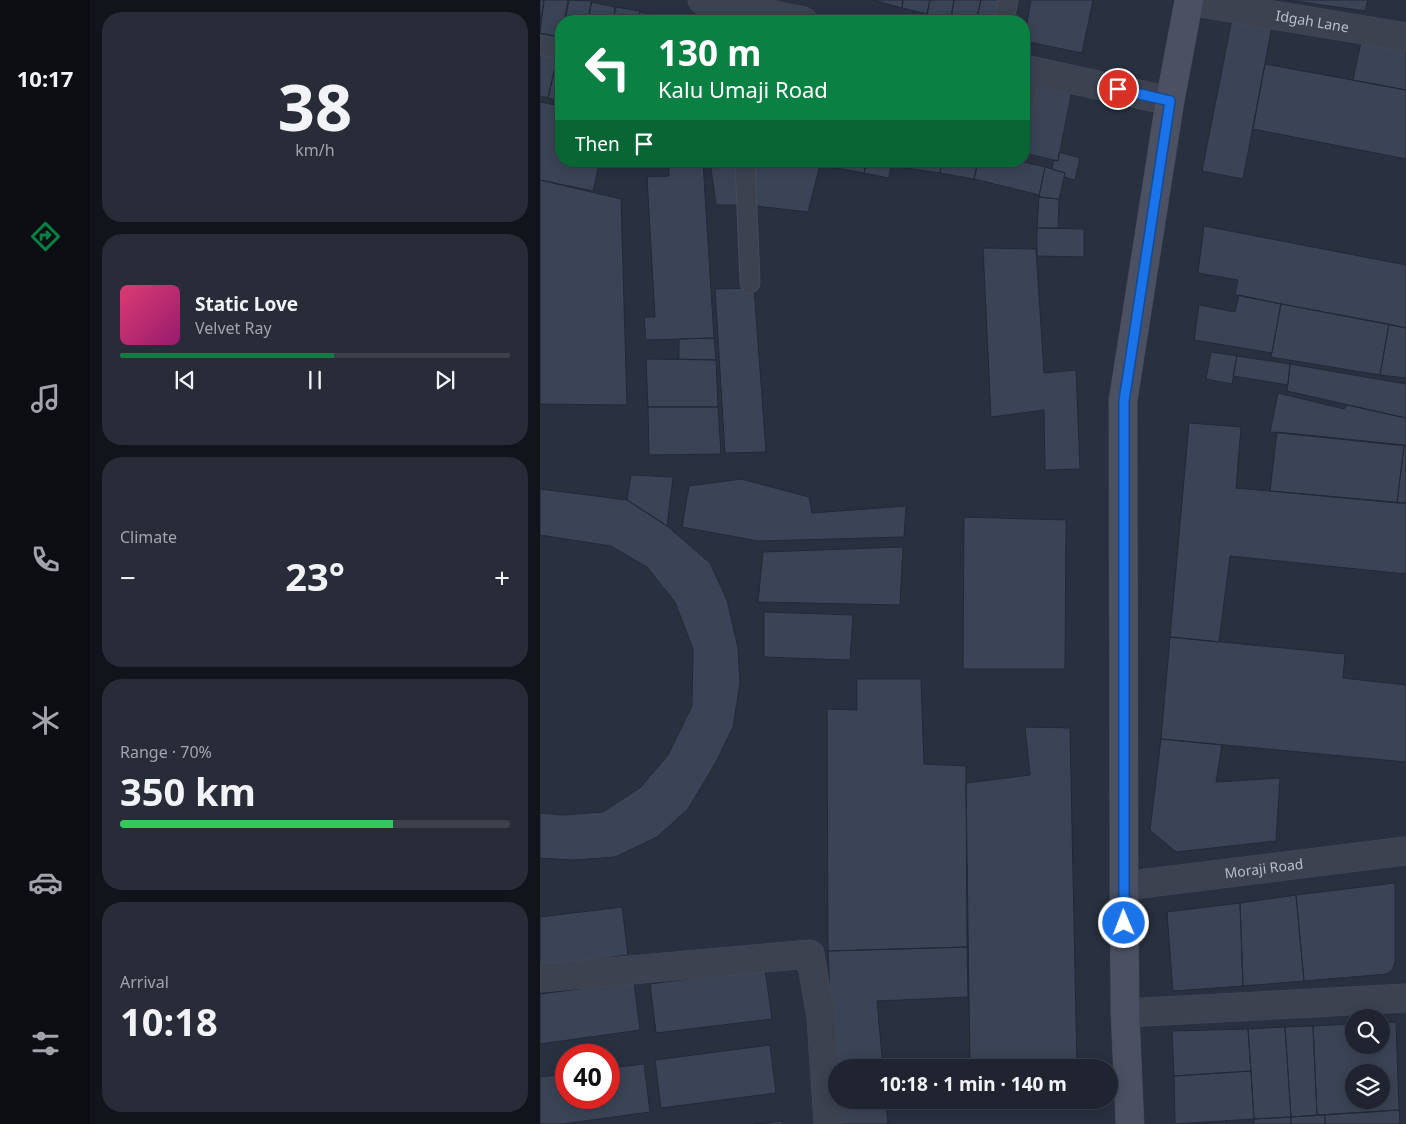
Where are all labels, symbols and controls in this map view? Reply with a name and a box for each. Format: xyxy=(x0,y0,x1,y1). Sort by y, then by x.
street label: Idgah Lane xyxy=(1274,6,1351,36)
text: 130 m xyxy=(658,29,761,76)
icon: left xyxy=(575,35,640,100)
text: 38 xyxy=(278,62,352,150)
text: 10:17 xyxy=(17,63,73,93)
pin xyxy=(1097,68,1139,110)
text: Kalu Umaji Road xyxy=(658,74,828,104)
icon: arrive xyxy=(1104,75,1132,103)
icon: arrive xyxy=(630,130,658,158)
text: Then xyxy=(575,131,620,157)
text: km/h xyxy=(295,139,335,161)
icon: directions xyxy=(28,219,63,254)
text: Static Love xyxy=(195,291,298,317)
text: Velvet Ray xyxy=(195,317,272,339)
icon: previous xyxy=(171,366,199,394)
icon: pause xyxy=(301,366,329,394)
icon: next xyxy=(431,366,459,394)
icon: music xyxy=(28,381,63,416)
text: Climate xyxy=(120,526,177,548)
icon: phone xyxy=(28,542,63,577)
text: 23° xyxy=(285,550,345,602)
text: − xyxy=(120,558,136,596)
text: + xyxy=(494,558,510,596)
icon: climate xyxy=(28,703,63,738)
text: Range · 70% xyxy=(120,741,212,763)
text: 350 km xyxy=(120,765,256,817)
street label: Moraji Road xyxy=(1223,854,1304,882)
icon: car xyxy=(28,865,63,900)
position arrow xyxy=(1097,896,1149,948)
text: Arrival xyxy=(120,971,169,993)
text: 10:18 xyxy=(120,995,218,1047)
map controls xyxy=(1345,1009,1390,1109)
button: search xyxy=(1345,1009,1390,1054)
icon: filters xyxy=(28,1026,63,1061)
speed limit sign: 40 xyxy=(555,1044,620,1109)
button: layers xyxy=(1345,1064,1390,1109)
text: 10:18 · 1 min · 140 m xyxy=(879,1071,1067,1097)

